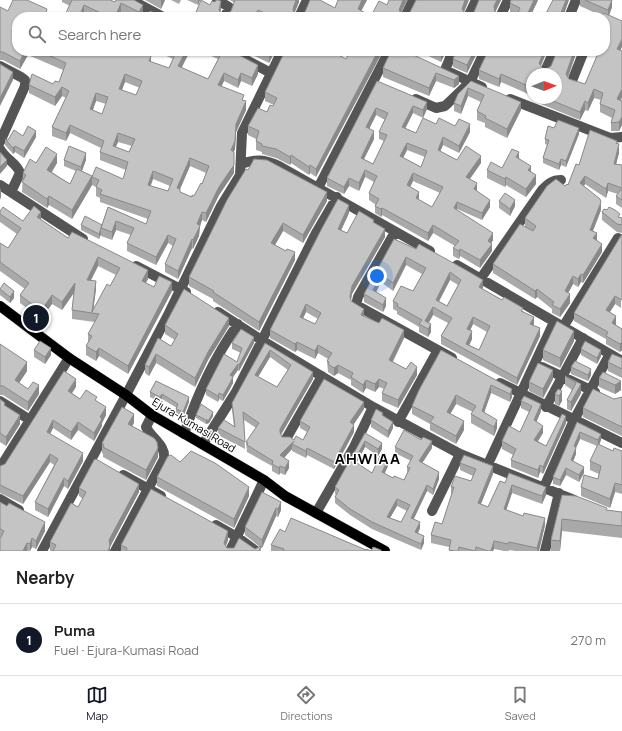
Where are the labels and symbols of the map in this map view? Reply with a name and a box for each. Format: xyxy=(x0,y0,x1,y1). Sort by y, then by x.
north arrow xyxy=(526,68,562,104)
your location xyxy=(367,266,387,286)
pin: 1 xyxy=(23,303,49,333)
street label: Ejura-Kumasi Road xyxy=(150,394,239,455)
district label: AHWIAA xyxy=(335,448,401,469)

